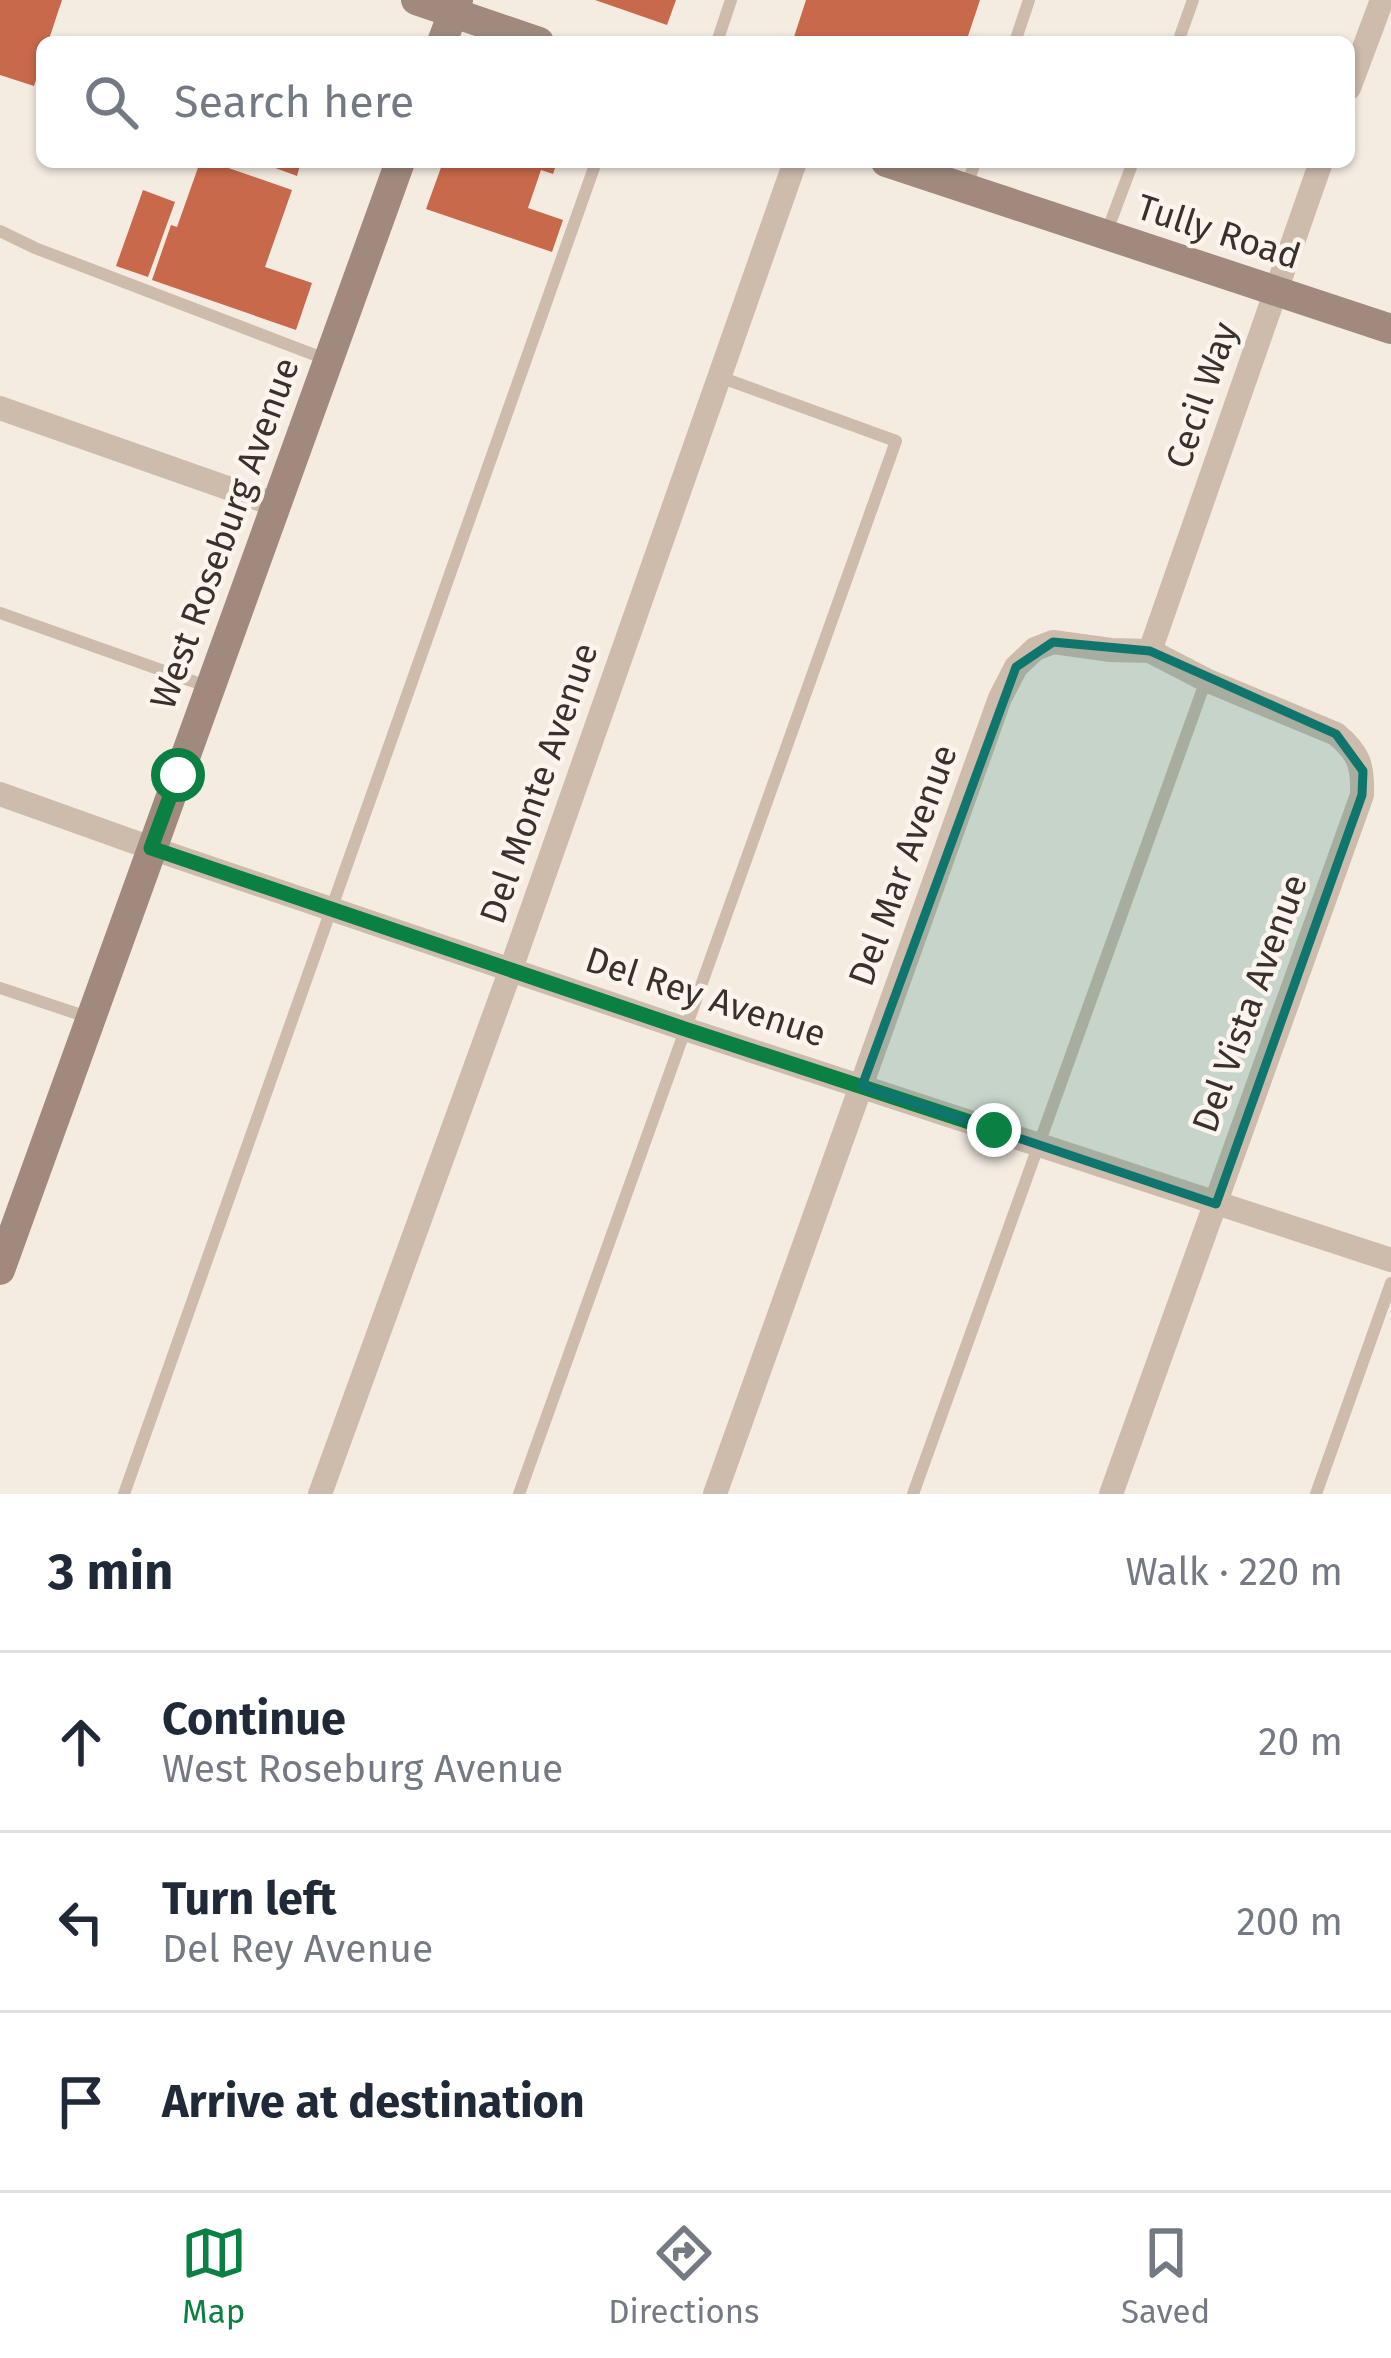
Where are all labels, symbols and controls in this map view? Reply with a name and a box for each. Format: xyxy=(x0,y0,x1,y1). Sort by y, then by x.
search box xyxy=(36,36,1355,168)
icon: search xyxy=(78,69,144,135)
text: Search here xyxy=(174,75,414,129)
street label: Tully Road xyxy=(1131,185,1306,279)
street label: Cecil Way xyxy=(1156,316,1248,474)
street label: West Roseburg Avenue xyxy=(141,352,309,715)
street label: Del Monte Avenue xyxy=(470,637,608,930)
street label: Del Mar Avenue xyxy=(839,739,967,992)
route start xyxy=(151,748,205,802)
street label: Del Vista Avenue xyxy=(1183,868,1317,1138)
street label: Del Rey Avenue xyxy=(580,937,832,1057)
route end xyxy=(967,1103,1021,1157)
text: 3 min xyxy=(48,1541,174,1603)
text: Walk · 220 m xyxy=(1126,1549,1343,1595)
text: Continue xyxy=(162,1692,346,1746)
icon: ahead xyxy=(48,1709,114,1775)
text: 20 m xyxy=(1258,1719,1343,1765)
text: West Roseburg Avenue xyxy=(162,1746,563,1792)
text: Turn left xyxy=(162,1872,336,1926)
icon: left xyxy=(48,1889,114,1955)
text: 200 m xyxy=(1236,1899,1343,1945)
text: Del Rey Avenue xyxy=(162,1926,433,1972)
icon: arrive xyxy=(48,2069,114,2135)
text: Arrive at destination xyxy=(162,2075,585,2129)
tab: Map xyxy=(181,2220,247,2332)
tab: Directions xyxy=(608,2220,760,2332)
tab: Saved xyxy=(1121,2220,1210,2332)

